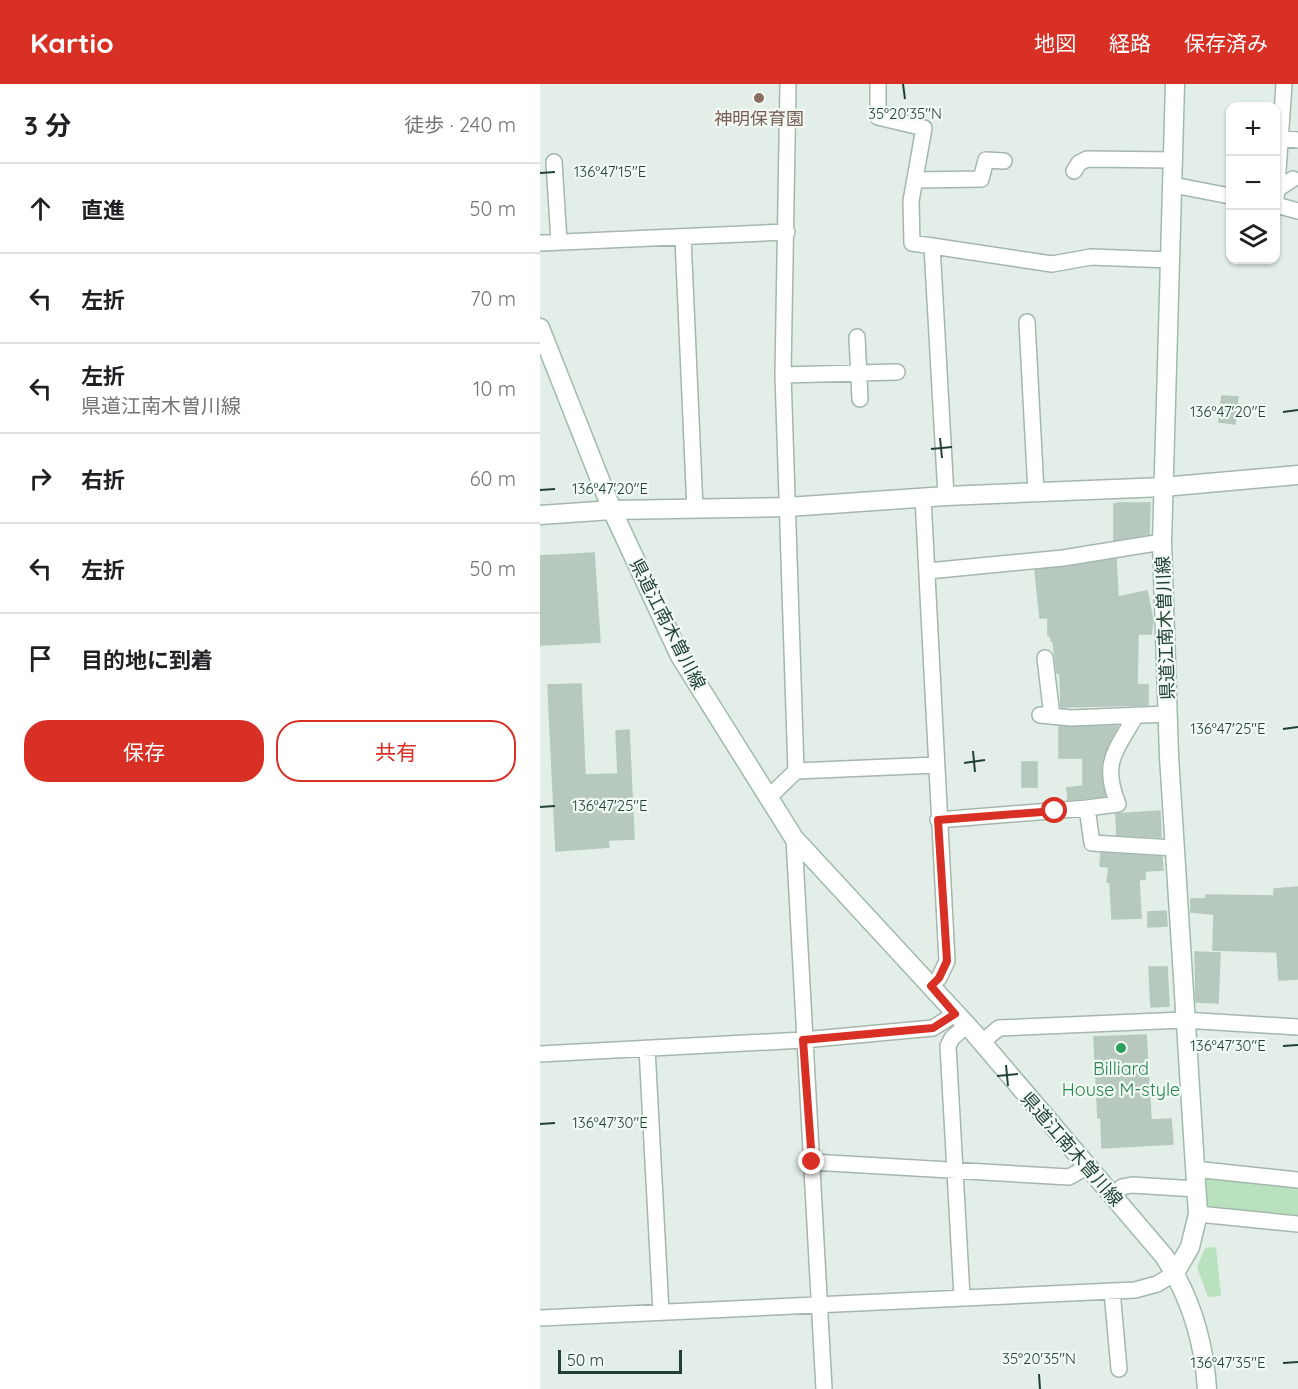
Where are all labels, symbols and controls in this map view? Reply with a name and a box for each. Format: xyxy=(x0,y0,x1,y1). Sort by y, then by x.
text: Kartio xyxy=(30,25,114,60)
text: 地図 xyxy=(1034,30,1076,56)
text: 経路 xyxy=(1109,30,1151,56)
text: 保存済み xyxy=(1184,30,1268,56)
marker: 神明保育園 xyxy=(752,91,766,105)
map controls xyxy=(1226,102,1280,264)
button: + xyxy=(1226,102,1280,156)
text: 35°20'35"N xyxy=(868,104,942,123)
place label: 神明保育園 xyxy=(714,107,804,130)
text: 3 分 xyxy=(24,109,71,142)
text: 徒歩 · 240 m xyxy=(404,112,516,137)
button: − xyxy=(1226,156,1280,210)
text: 136°47'15"E xyxy=(574,162,646,181)
icon: ahead xyxy=(24,192,57,225)
text: 直進 xyxy=(81,196,125,224)
text: 50 m xyxy=(470,196,516,221)
button: layers xyxy=(1226,210,1280,264)
icon: left xyxy=(24,282,57,315)
text: 左折 xyxy=(81,286,125,314)
text: 70 m xyxy=(470,286,516,311)
text: 左折 xyxy=(81,362,125,390)
icon: left xyxy=(24,372,57,405)
text: 10 m xyxy=(473,376,516,401)
text: 県道江南木曽川線 xyxy=(81,393,241,418)
text: 136°47'20"E xyxy=(1190,402,1266,421)
icon: right xyxy=(24,462,57,495)
text: 右折 xyxy=(81,466,125,494)
text: 60 m xyxy=(470,466,516,491)
text: 136°47'20"E xyxy=(572,479,648,498)
icon: left xyxy=(24,552,57,585)
street label: 県道江南木曽川線 xyxy=(625,555,711,693)
text: 左折 xyxy=(81,556,125,584)
text: 50 m xyxy=(470,556,516,581)
street label: 県道江南木曽川線 xyxy=(1151,556,1179,700)
icon: arrive xyxy=(24,642,57,675)
text: 目的地に到着 xyxy=(81,646,213,674)
text: 136°47'25"E xyxy=(1190,719,1266,738)
button: 保存 xyxy=(24,720,264,782)
button: 共有 xyxy=(276,720,516,782)
text: 136°47'25"E xyxy=(572,796,648,815)
route start xyxy=(1041,797,1067,823)
text: 136°47'30"E xyxy=(1190,1036,1266,1055)
marker: Billiard House M-style xyxy=(1114,1041,1128,1055)
place label: Billiard House M-style xyxy=(1062,1057,1180,1101)
street label: 県道江南木曽川線 xyxy=(1016,1087,1128,1211)
text: 136°47'30"E xyxy=(572,1113,648,1132)
route end xyxy=(798,1148,824,1174)
scale bar xyxy=(558,1347,682,1374)
text: 35°20'35"N xyxy=(1002,1349,1076,1368)
text: 50 m xyxy=(567,1350,604,1370)
text: 136°47'35"E xyxy=(1191,1353,1265,1372)

